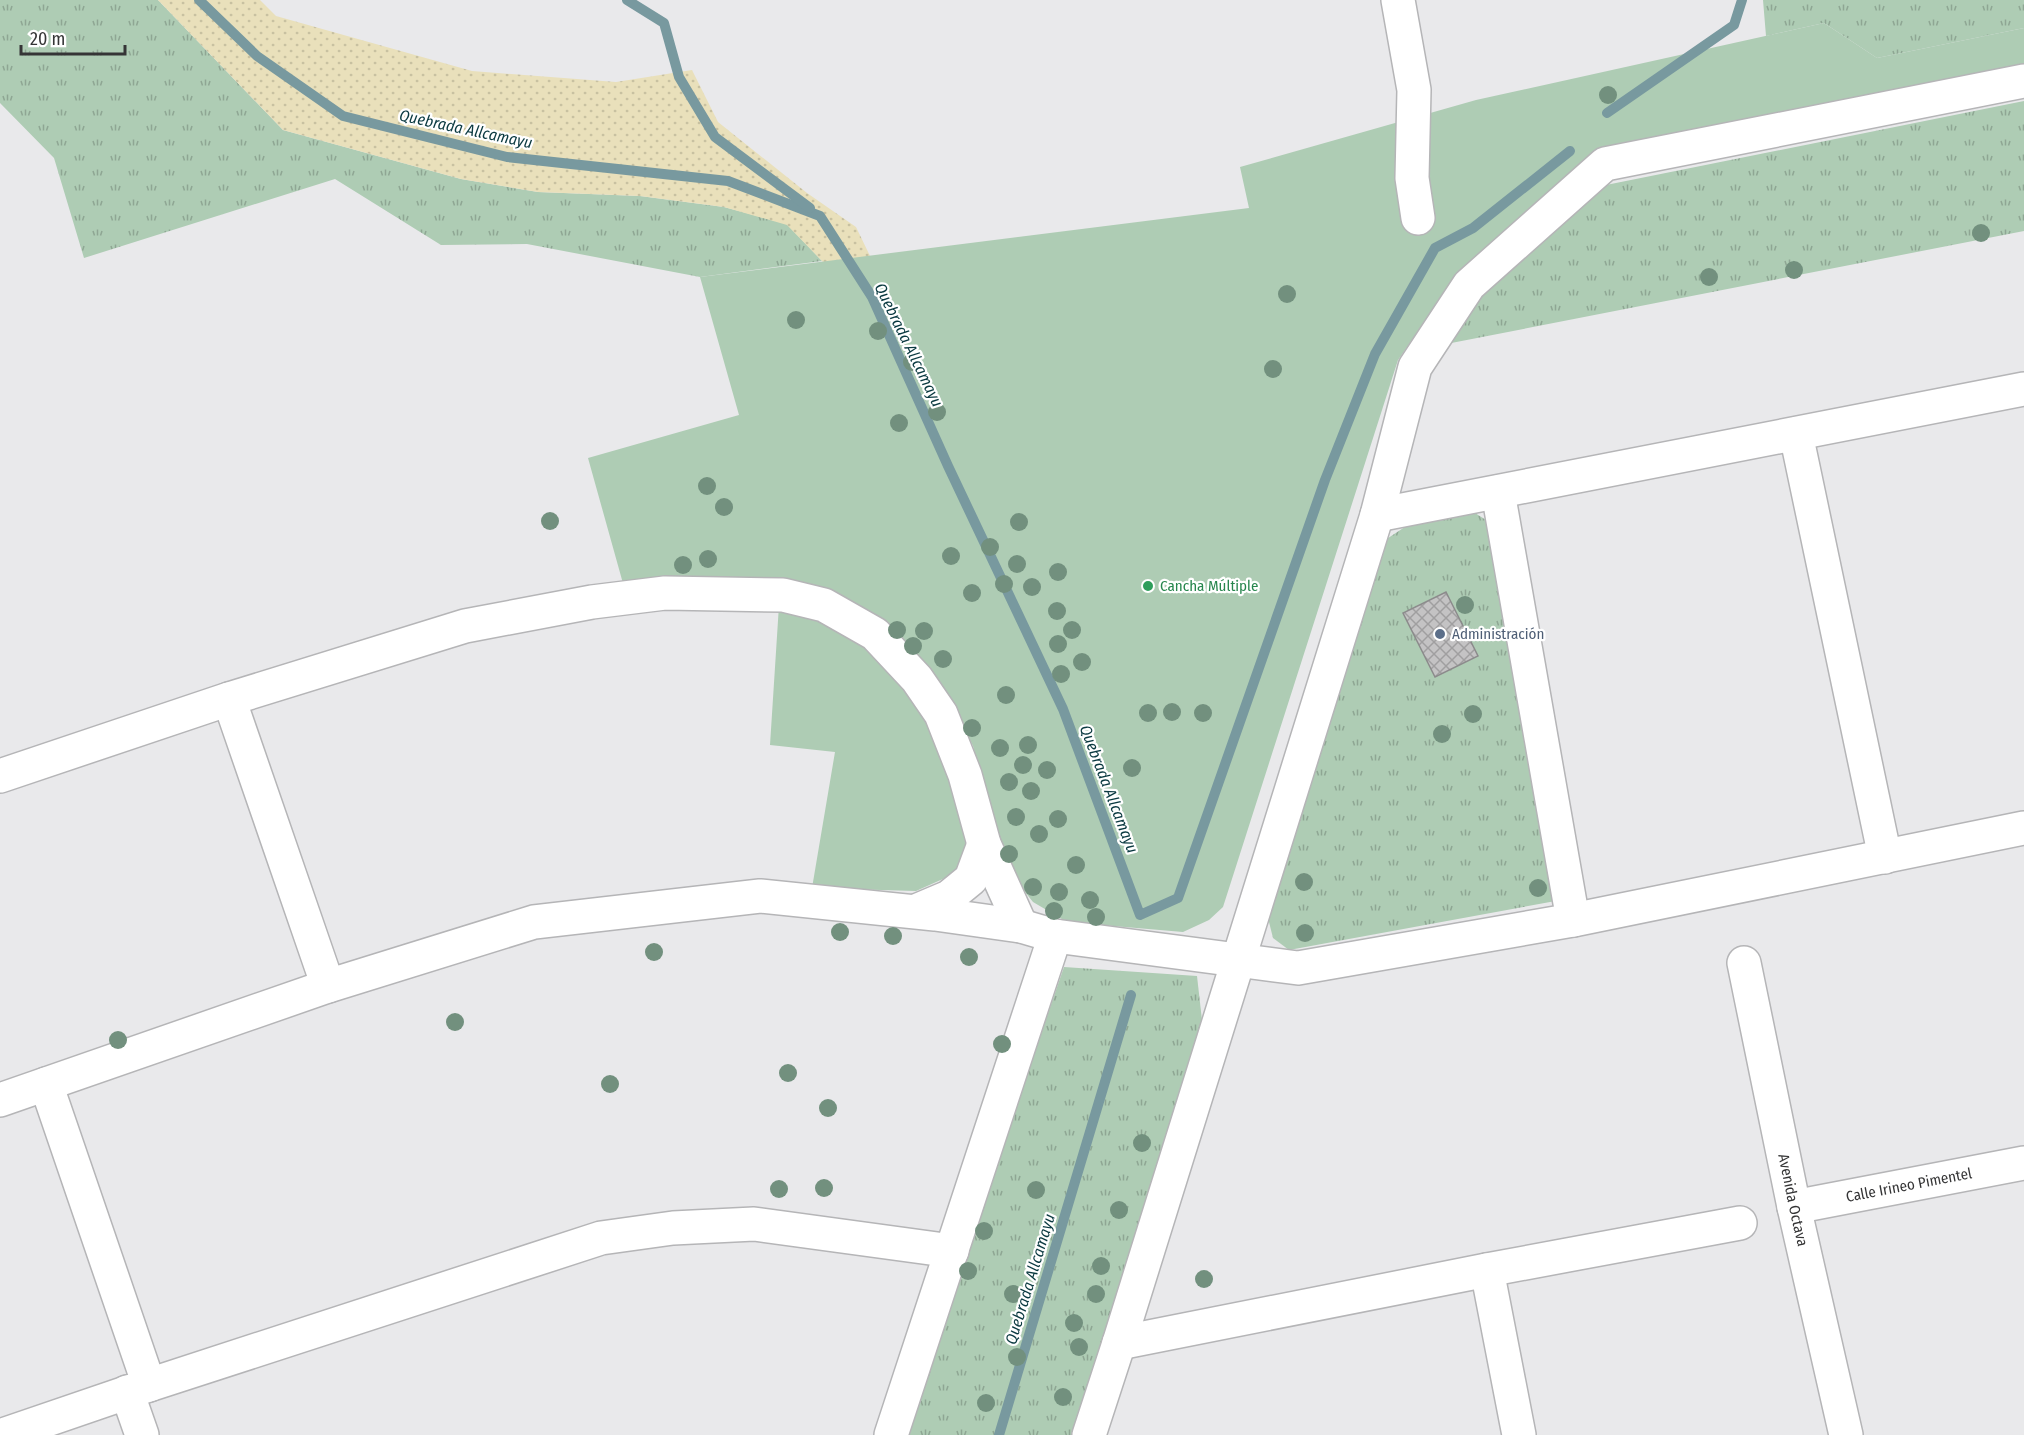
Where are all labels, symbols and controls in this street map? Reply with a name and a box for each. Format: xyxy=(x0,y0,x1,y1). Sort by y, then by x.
scale bar xyxy=(21,18,124,56)
text: 20 m xyxy=(30,28,65,50)
water label: Quebrada Allcamayu xyxy=(398,106,534,152)
water label: Quebrada Allcamayu xyxy=(871,280,947,410)
place label: Cancha Múltiple xyxy=(1160,577,1258,595)
marker: Cancha Múltiple xyxy=(1141,579,1155,593)
place label: Administración xyxy=(1452,625,1544,643)
marker: Administración xyxy=(1433,627,1447,641)
water label: Quebrada Allcamayu xyxy=(1076,722,1142,856)
street label: Avenida Octava xyxy=(1774,1152,1812,1248)
street label: Calle Irineo Pimentel xyxy=(1844,1164,1973,1206)
water label: Quebrada Allcamayu xyxy=(1001,1211,1059,1347)

